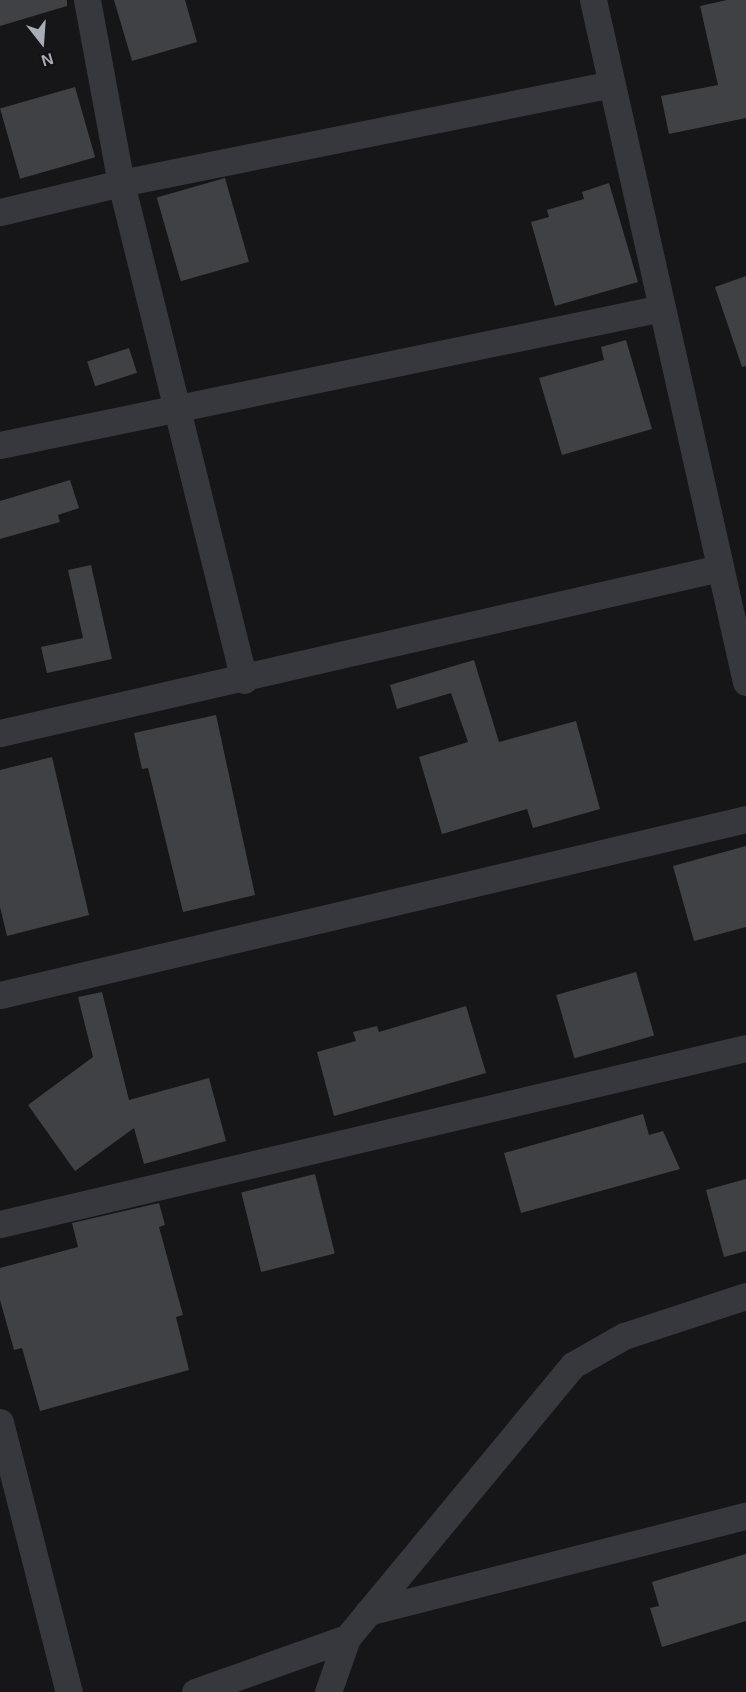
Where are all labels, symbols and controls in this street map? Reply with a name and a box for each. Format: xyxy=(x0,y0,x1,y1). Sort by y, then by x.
north arrow xyxy=(12,12,72,72)
text: N xyxy=(39,50,55,70)

